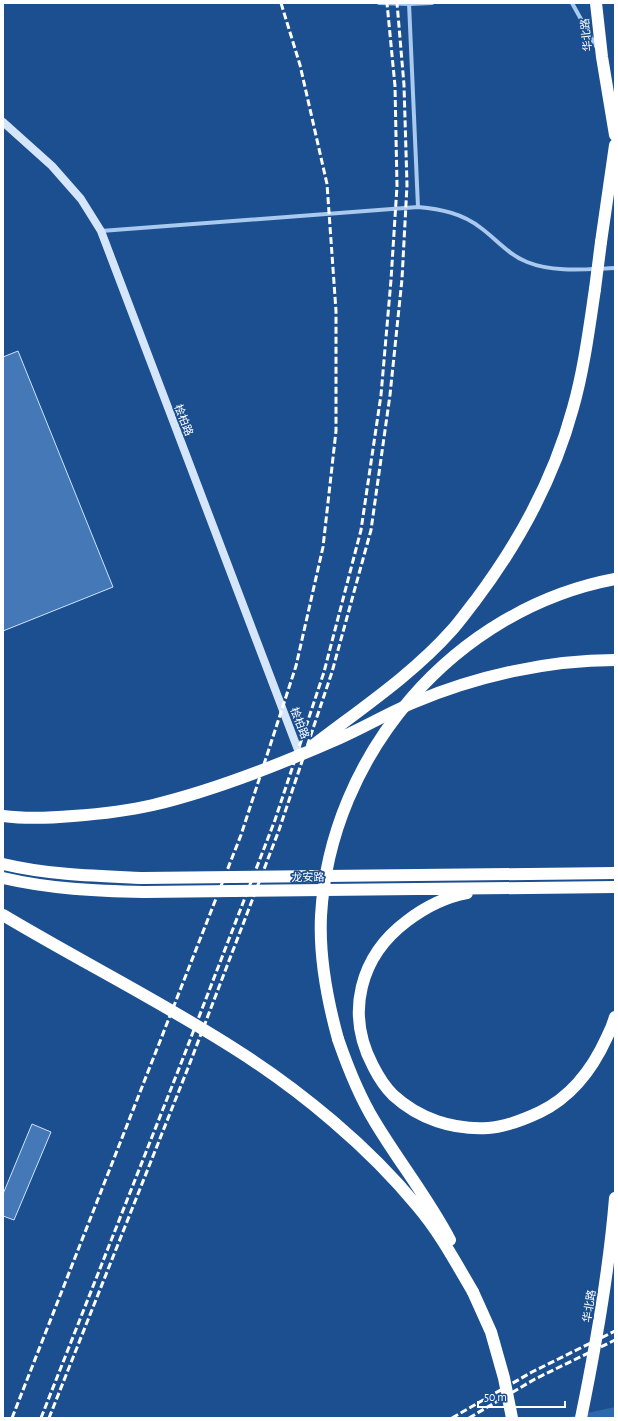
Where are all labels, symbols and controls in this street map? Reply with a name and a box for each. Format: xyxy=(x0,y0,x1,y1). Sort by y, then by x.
street label: 华北路 xyxy=(578,18,594,52)
street label: 桧柏路 xyxy=(172,402,196,438)
street label: 桧柏路 xyxy=(288,705,312,741)
street label: 龙安路 xyxy=(291,871,325,883)
street label: 华北路 xyxy=(580,1289,598,1323)
scale bar xyxy=(478,1383,565,1409)
text: 50 m xyxy=(484,1391,507,1403)

